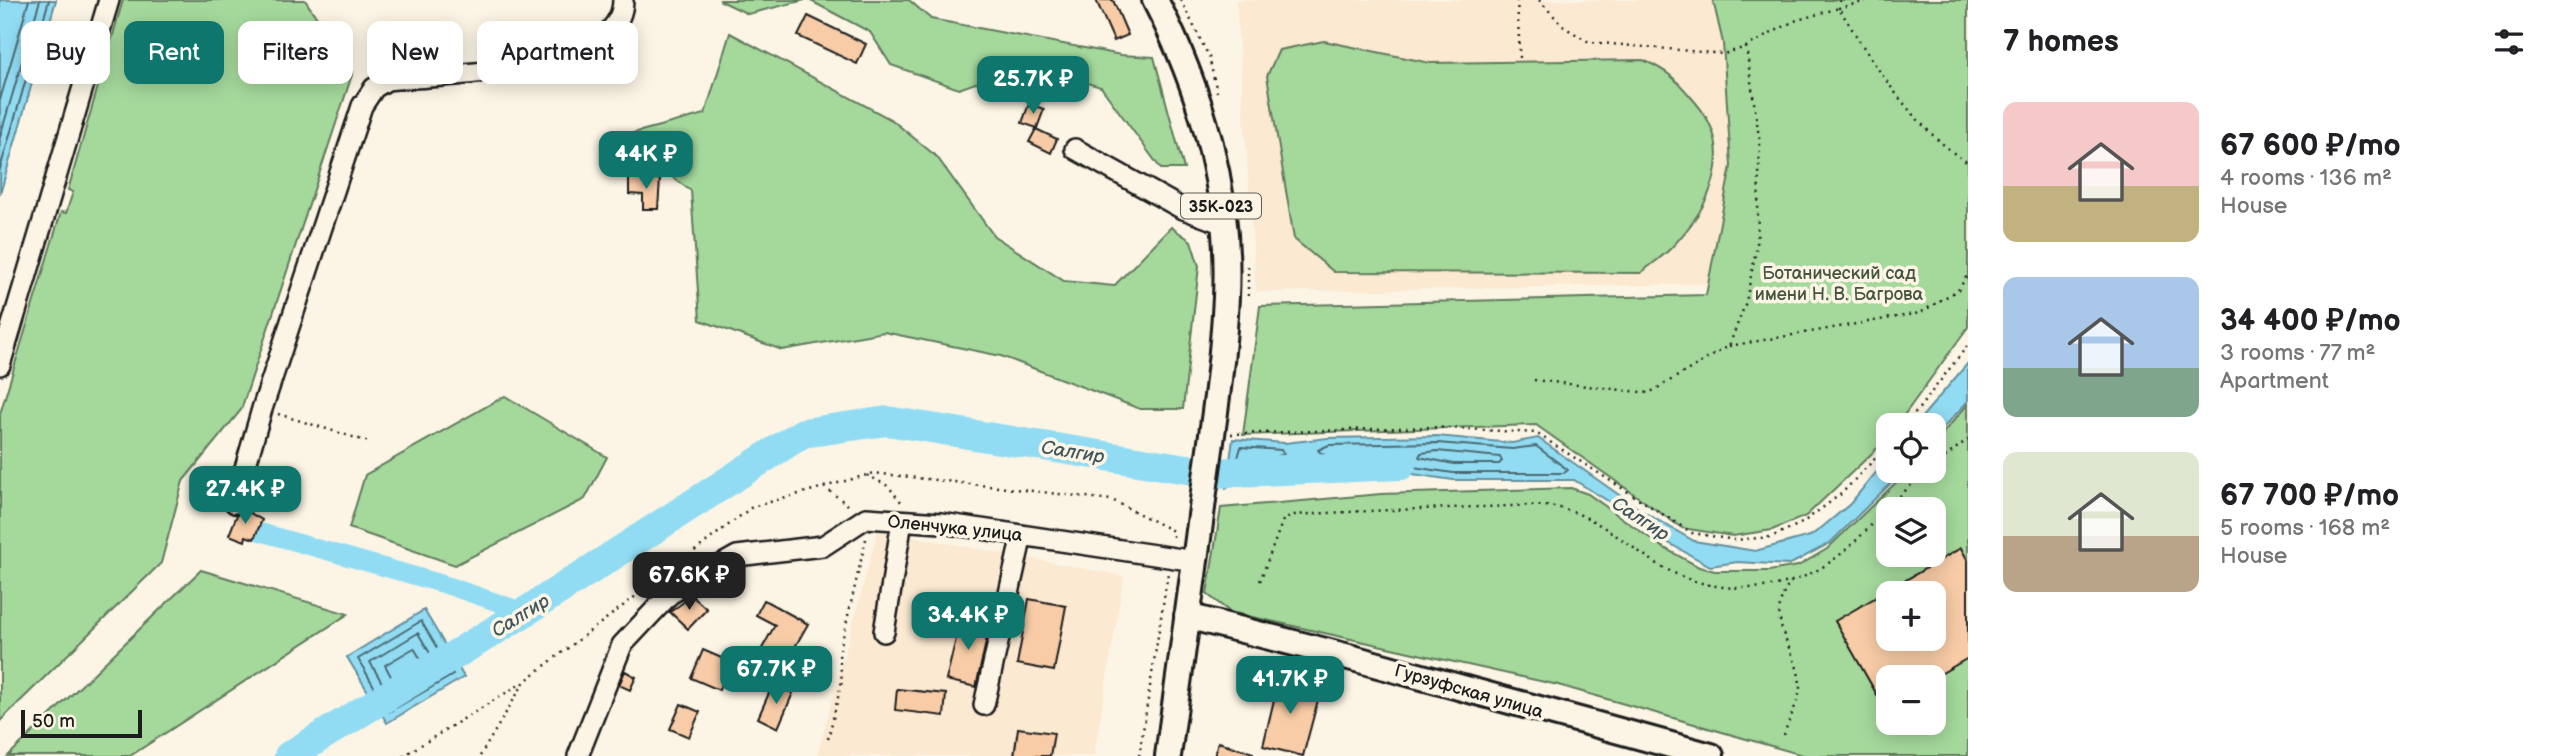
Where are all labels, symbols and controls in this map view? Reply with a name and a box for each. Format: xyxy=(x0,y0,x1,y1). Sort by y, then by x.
chip: Buy xyxy=(21,21,110,84)
chip: Rent xyxy=(124,21,224,84)
chip: Filters xyxy=(238,21,353,84)
chip: New xyxy=(367,21,463,84)
chip: Apartment xyxy=(477,21,638,84)
icon: filters xyxy=(2490,23,2528,61)
text: 7 homes xyxy=(2003,24,2119,60)
pin: 25.7K ₽ xyxy=(968,57,1098,116)
text: 25.7K ₽ xyxy=(993,65,1073,93)
text: 67 600 ₽/mo xyxy=(2220,128,2401,164)
icon: home xyxy=(2059,130,2143,214)
pin: 44K ₽ xyxy=(597,132,695,191)
text: 44K ₽ xyxy=(615,140,677,168)
text: 4 rooms · 136 m² xyxy=(2220,164,2392,192)
text: House xyxy=(2220,192,2287,220)
road number: 35К-023 xyxy=(1181,194,1261,218)
park label: Ботанический сад имени Н. В. Багрова xyxy=(1755,263,1924,305)
text: 34 400 ₽/mo xyxy=(2220,303,2401,339)
icon: home xyxy=(2059,305,2143,389)
text: 3 rooms · 77 m² xyxy=(2220,339,2376,367)
text: Apartment xyxy=(2220,367,2329,395)
map controls xyxy=(1876,413,1946,735)
button: locate xyxy=(1876,413,1946,483)
water label: Салгир xyxy=(1040,436,1106,469)
pin: 27.4K ₽ xyxy=(180,466,310,526)
text: 27.4K ₽ xyxy=(205,475,285,503)
text: 67 700 ₽/mo xyxy=(2220,478,2399,514)
icon: home xyxy=(2059,480,2143,564)
water label: Салгир xyxy=(1607,492,1673,546)
button: layers xyxy=(1876,497,1946,567)
street label: Оленчука улица xyxy=(886,511,1024,546)
text: 5 rooms · 168 m² xyxy=(2220,514,2390,542)
text: House xyxy=(2220,542,2287,570)
pin: 67.6K ₽ xyxy=(624,552,754,612)
text: 67.6K ₽ xyxy=(649,561,729,589)
button: + xyxy=(1876,581,1946,651)
water label: Салгир xyxy=(488,589,554,643)
pin: 34.4K ₽ xyxy=(903,592,1033,652)
text: 34.4K ₽ xyxy=(928,601,1008,629)
pin: 67.7K ₽ xyxy=(711,646,841,706)
text: 67.7K ₽ xyxy=(736,655,816,683)
pin: 41.7K ₽ xyxy=(1225,656,1355,716)
street label: Гурзуфская улица xyxy=(1392,660,1546,723)
text: 41.7K ₽ xyxy=(1252,665,1328,693)
button: − xyxy=(1876,665,1946,735)
scale bar xyxy=(21,707,142,739)
text: 50 m xyxy=(32,710,75,733)

